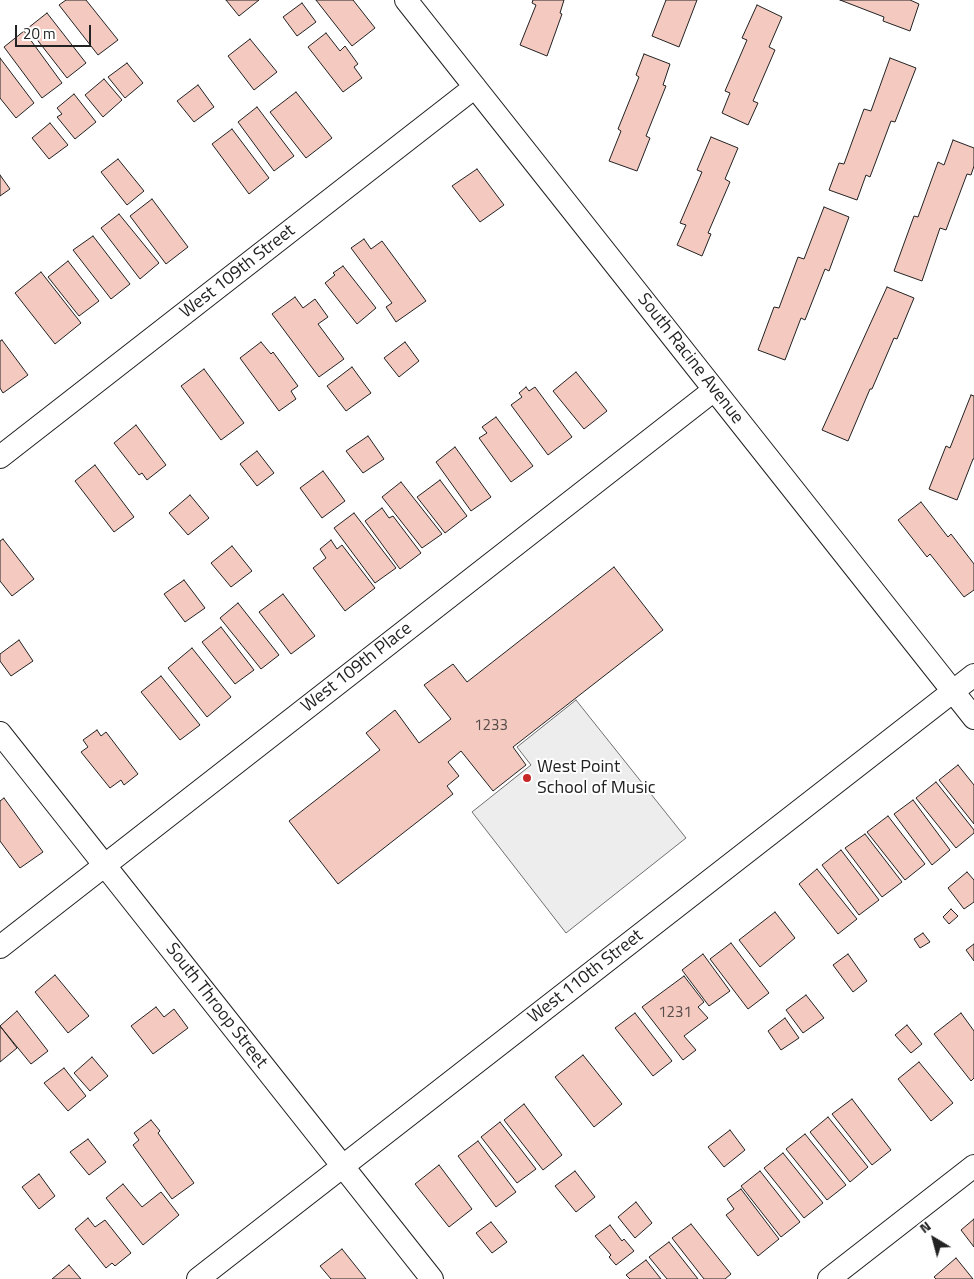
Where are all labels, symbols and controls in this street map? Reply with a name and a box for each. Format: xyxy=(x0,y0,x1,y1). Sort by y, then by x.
scale bar xyxy=(18,15,94,47)
text: 20 m xyxy=(23,22,56,45)
street label: West 109th Street xyxy=(176,220,300,324)
street label: South Racine Avenue xyxy=(632,289,748,429)
street label: West 109th Place xyxy=(297,618,417,718)
house number: 1233 xyxy=(474,717,508,735)
place label: West Point School of Music xyxy=(537,757,656,800)
marker: West Point School of Music xyxy=(521,772,533,784)
street label: West 110th Street xyxy=(524,925,648,1029)
street label: South Throop Street xyxy=(160,939,272,1073)
house number: 1231 xyxy=(658,1004,692,1022)
north arrow xyxy=(909,1214,959,1264)
text: N xyxy=(914,1215,935,1238)

